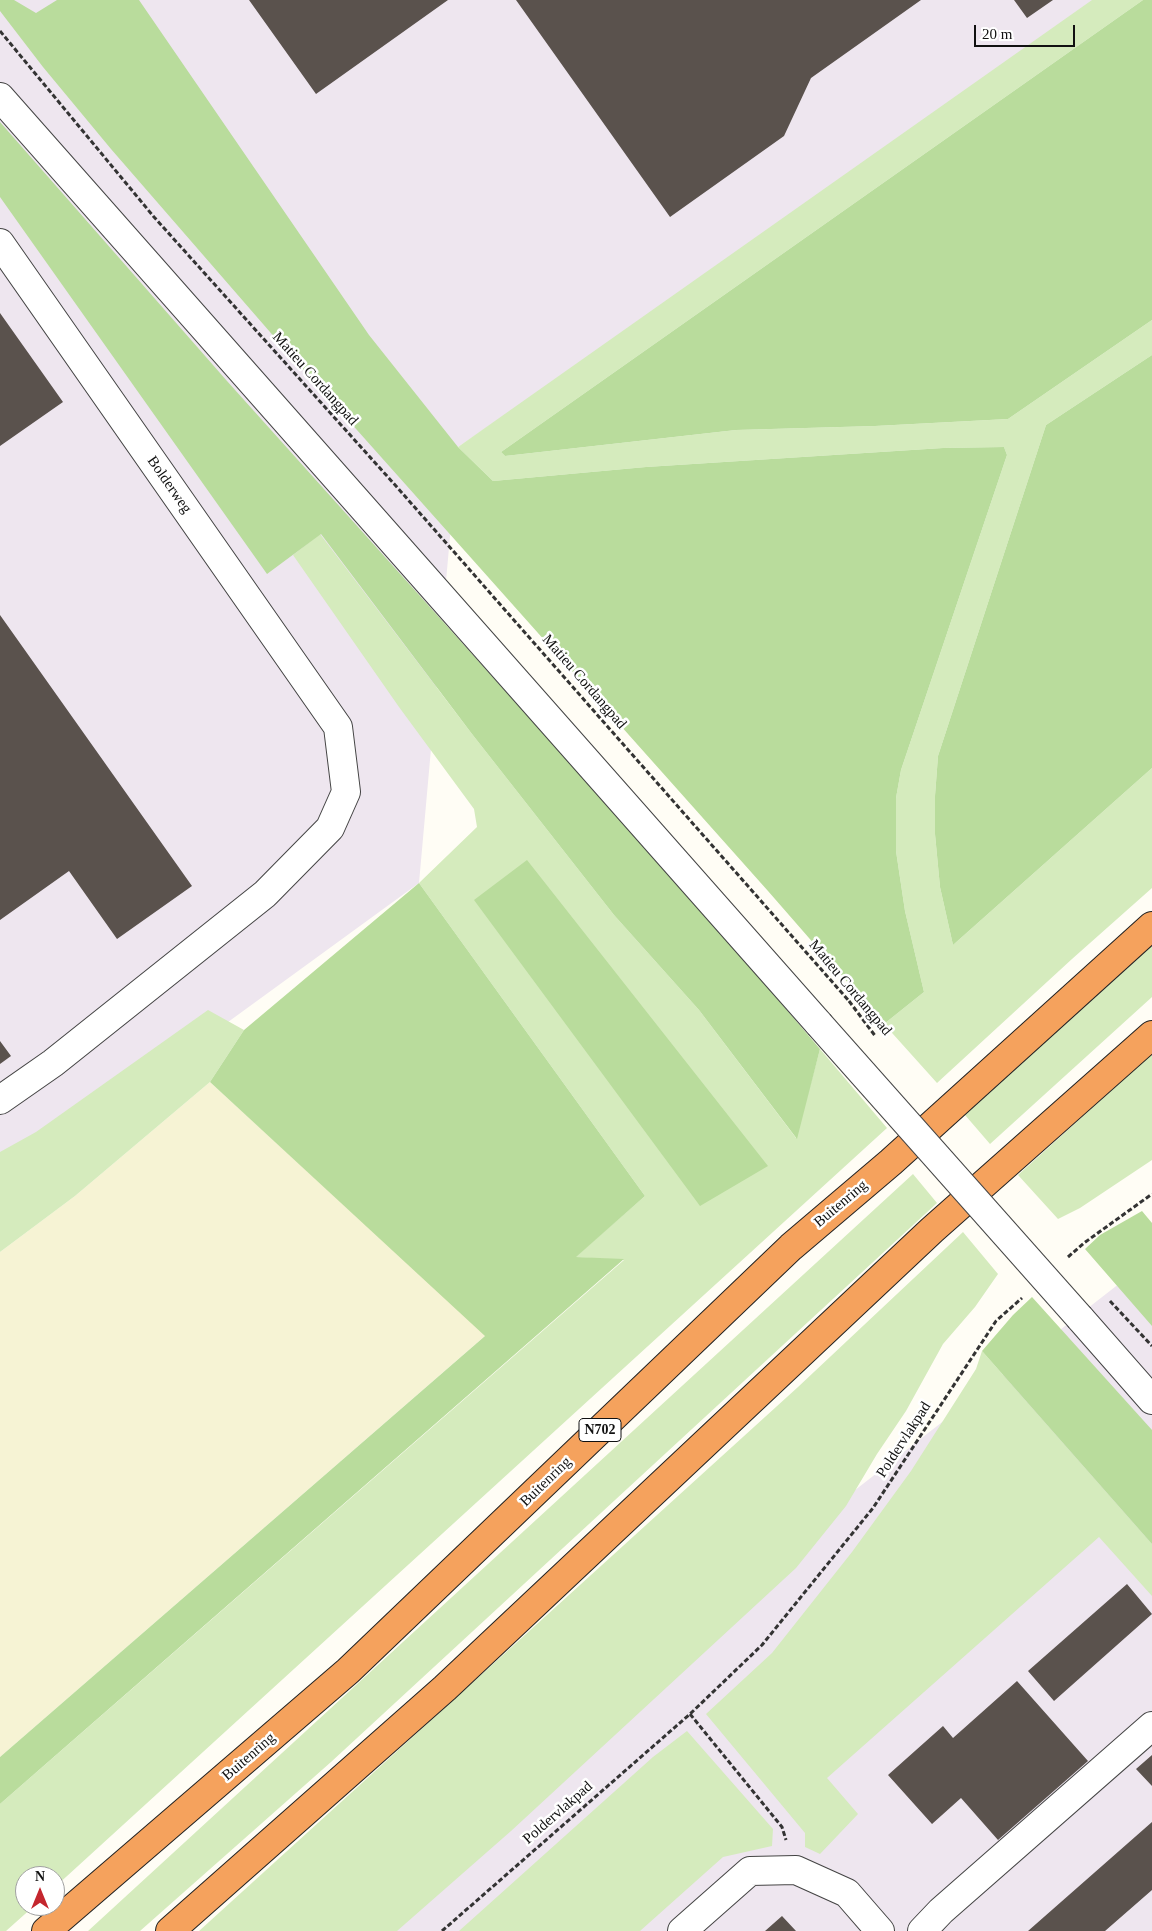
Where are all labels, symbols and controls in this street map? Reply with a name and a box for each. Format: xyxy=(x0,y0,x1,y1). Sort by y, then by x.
scale bar xyxy=(977,15,1078,47)
text: 20 m xyxy=(982,26,1012,42)
street label: Matieu Cordangpad xyxy=(268,329,362,429)
street label: Bolderweg xyxy=(143,453,195,517)
street label: Matieu Cordangpad xyxy=(538,631,630,733)
street label: Matieu Cordangpad xyxy=(805,936,895,1040)
street label: Buitenring xyxy=(811,1176,871,1232)
street label: Poldervlakpad xyxy=(873,1399,935,1481)
road number: N702 xyxy=(579,1418,621,1442)
street label: Buitenring xyxy=(517,1453,575,1511)
street label: Buitenring xyxy=(219,1729,279,1785)
street label: Poldervlakpad xyxy=(519,1778,597,1848)
north arrow xyxy=(15,1866,65,1916)
text: N xyxy=(35,1869,45,1884)

